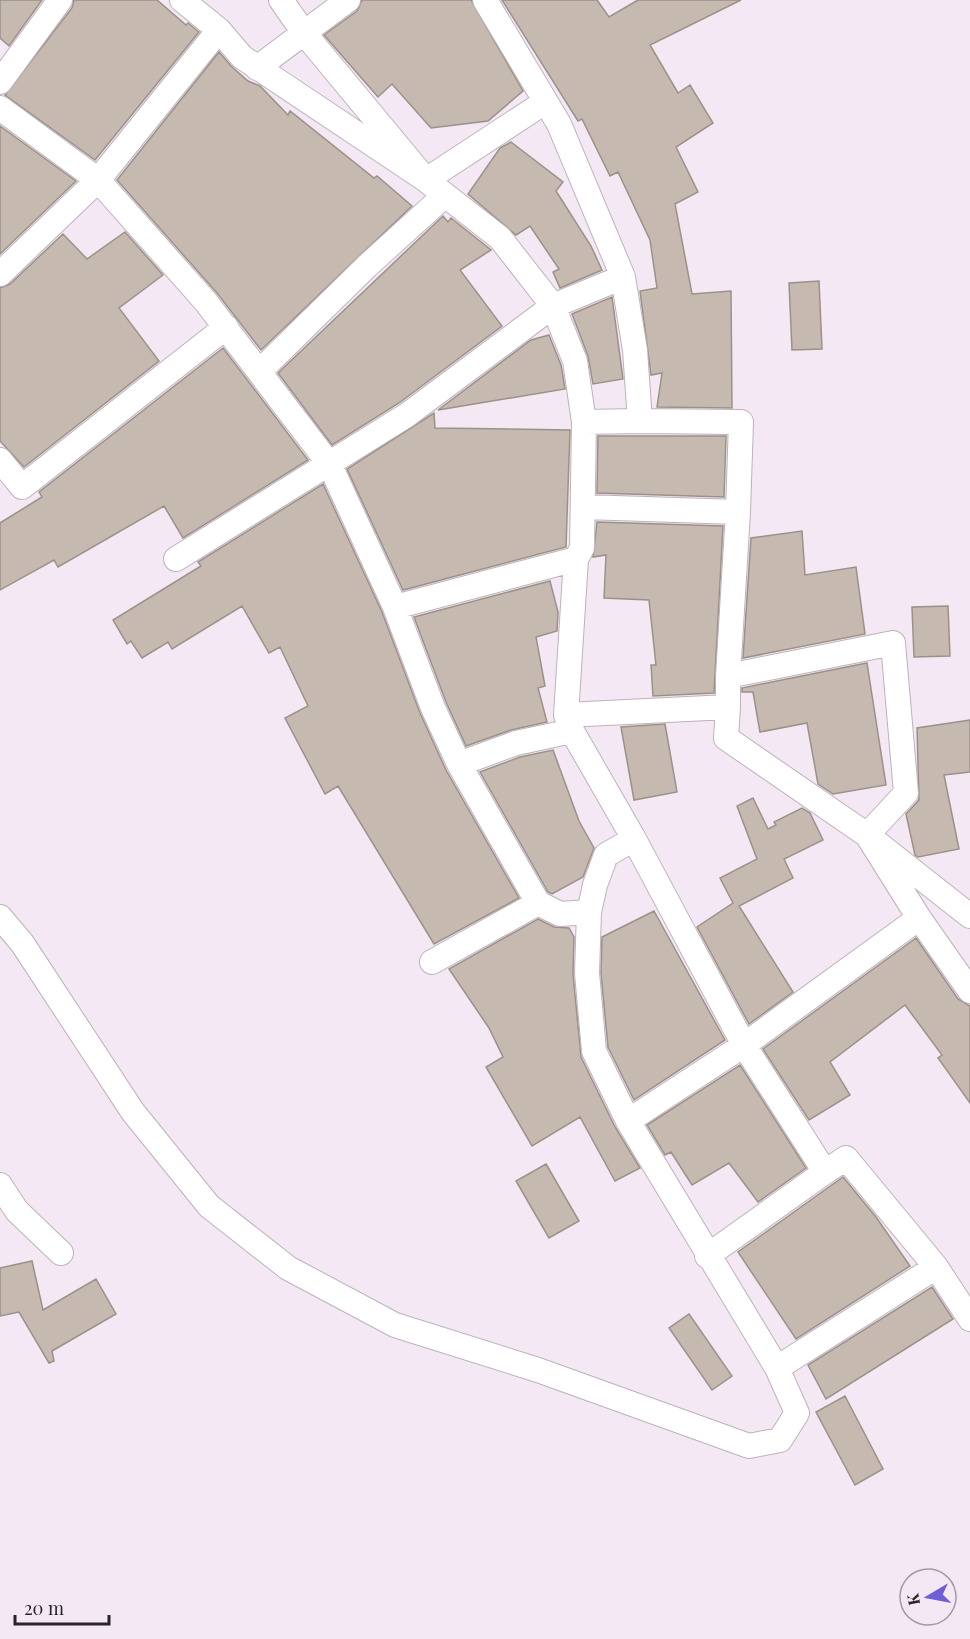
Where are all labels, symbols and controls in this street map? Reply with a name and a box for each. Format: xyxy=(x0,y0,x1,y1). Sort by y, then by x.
north arrow xyxy=(898,1567,958,1627)
scale bar xyxy=(15,1588,110,1626)
text: K xyxy=(901,1592,924,1607)
text: 20 m xyxy=(24,1596,64,1620)

